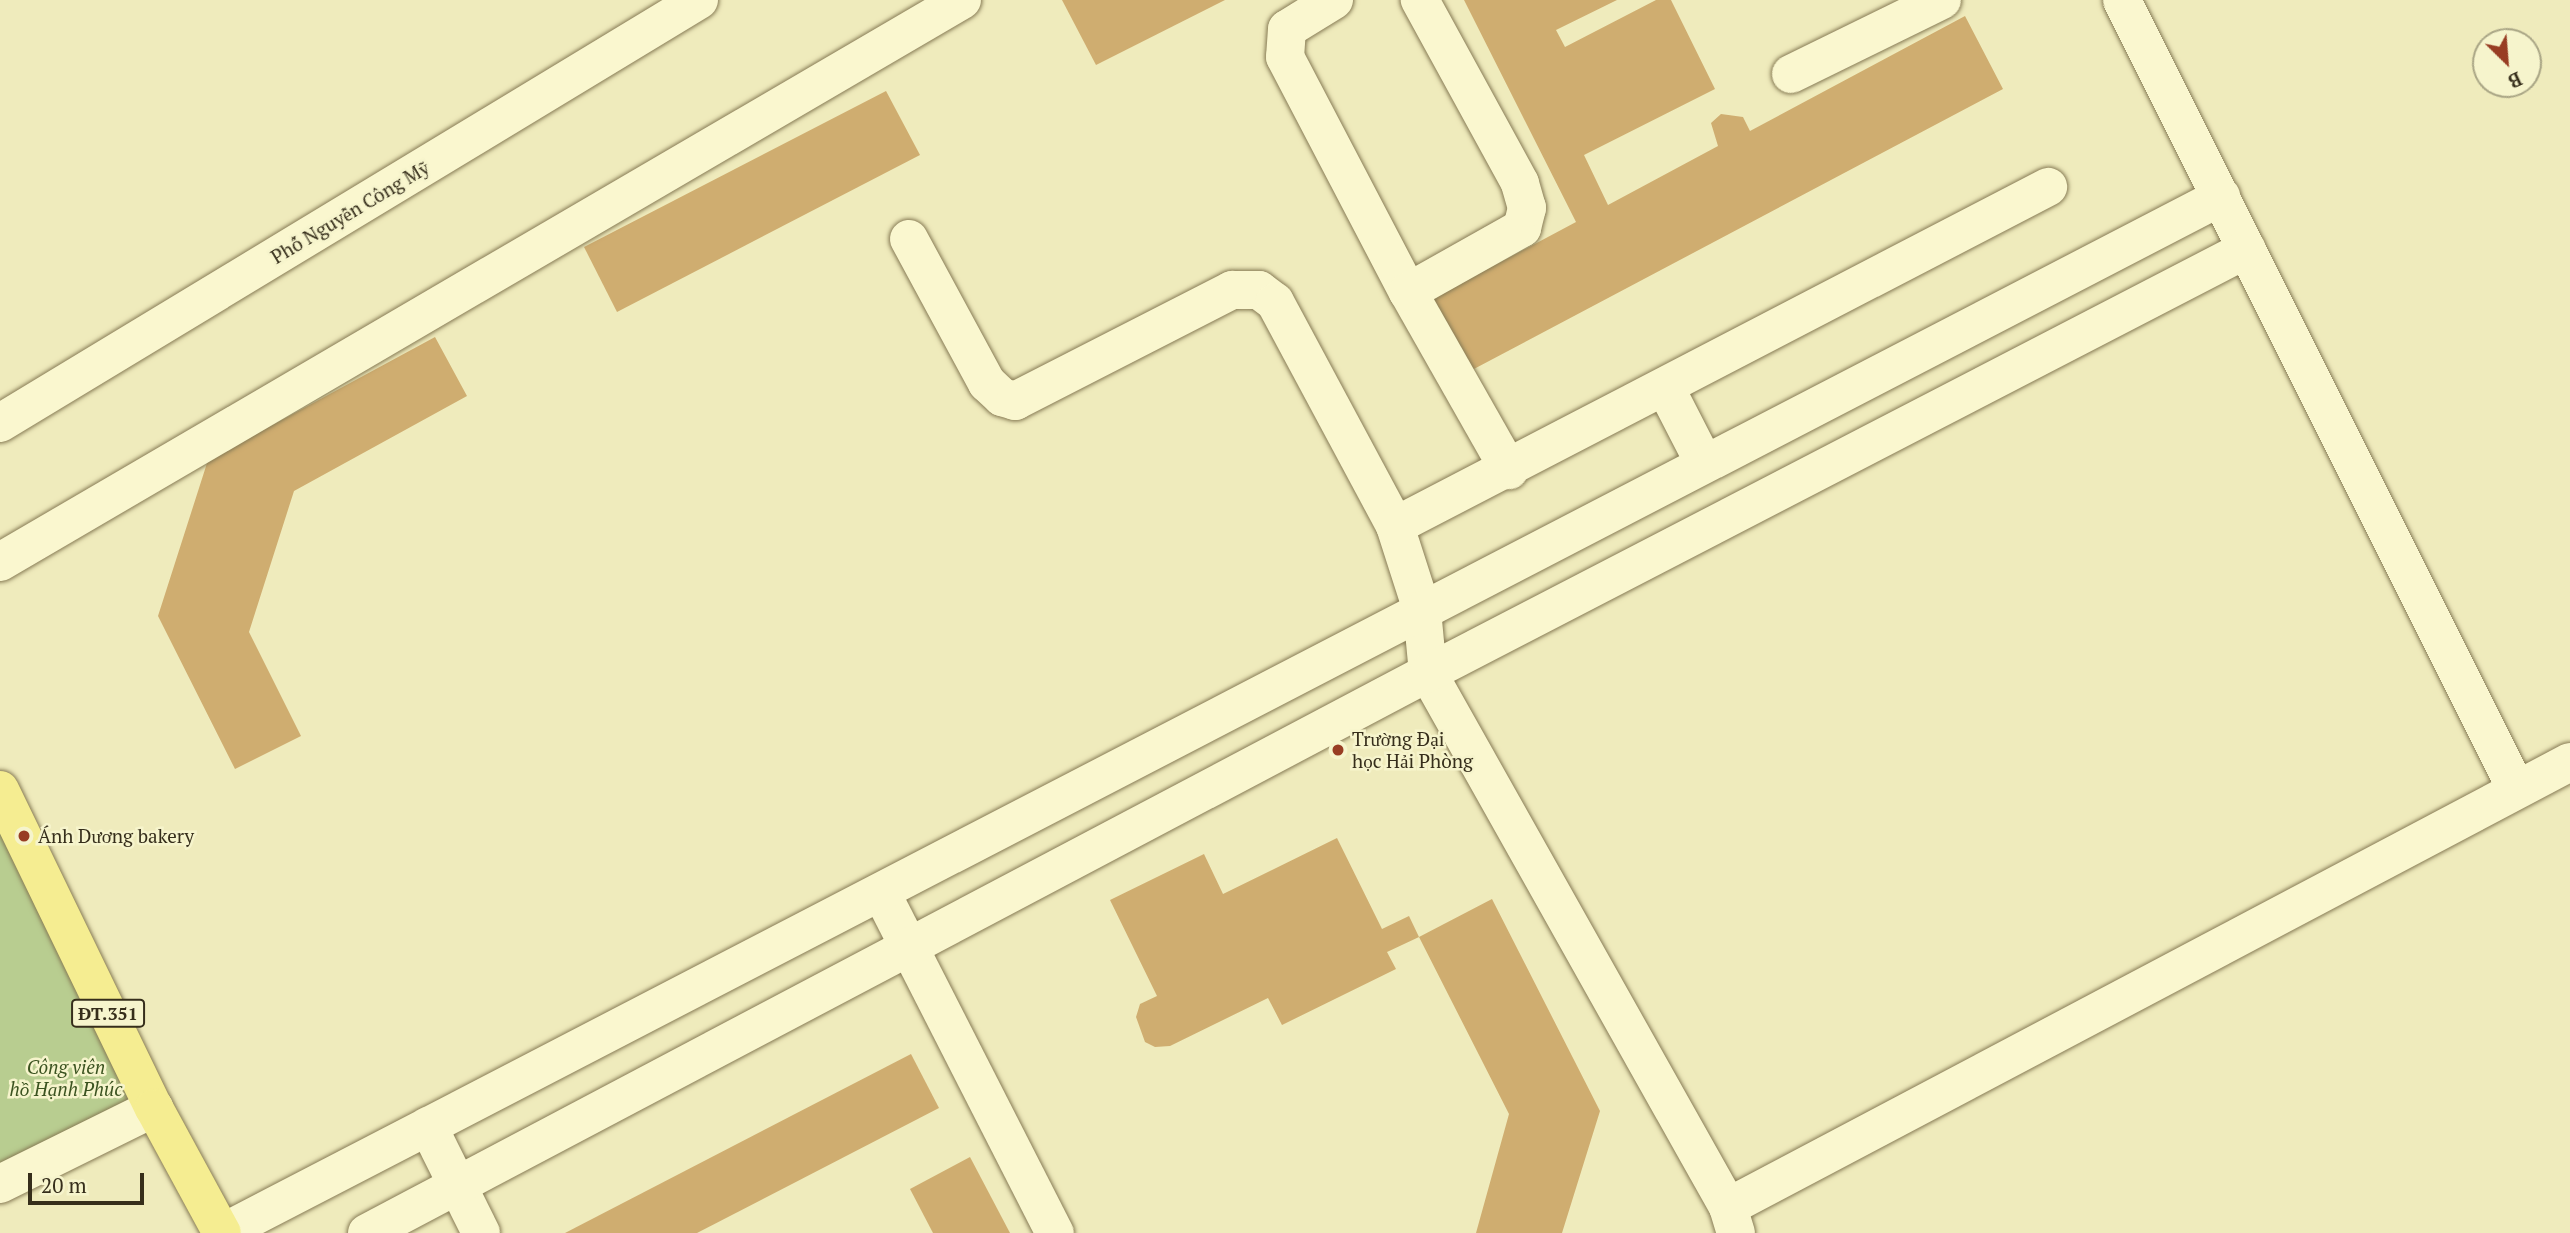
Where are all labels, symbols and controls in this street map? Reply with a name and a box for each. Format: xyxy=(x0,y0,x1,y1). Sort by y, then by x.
north arrow xyxy=(2472,28,2542,98)
text: B xyxy=(2504,67,2526,95)
street label: Phố Nguyễn Công Mỹ xyxy=(267,156,433,268)
place label: Trường Đại học Hải Phòng xyxy=(1352,728,1473,772)
marker: Trường Đại học Hải Phòng xyxy=(1330,742,1346,758)
place label: Ánh Dương bakery xyxy=(38,825,194,847)
marker: Ánh Dương bakery xyxy=(16,828,32,844)
road number: ĐT.351 xyxy=(70,998,146,1028)
park label: Công viên hồ Hạnh Phúc xyxy=(10,1056,122,1100)
scale bar xyxy=(32,1160,147,1204)
text: 20 m xyxy=(41,1171,87,1199)

